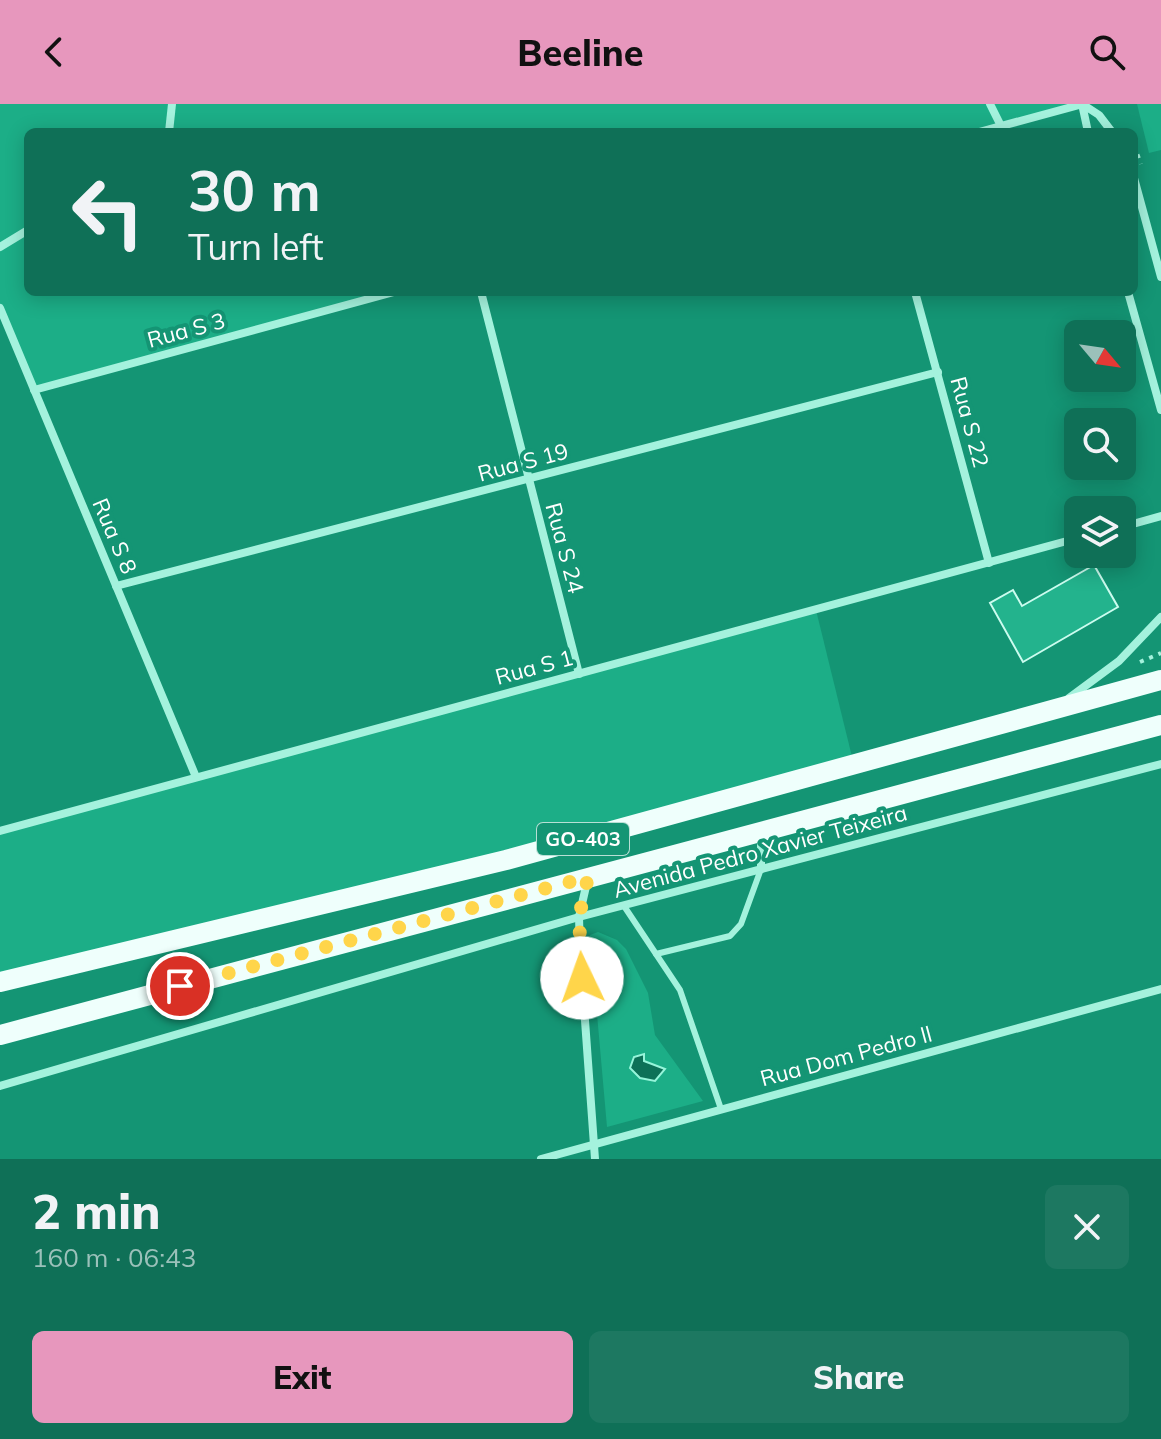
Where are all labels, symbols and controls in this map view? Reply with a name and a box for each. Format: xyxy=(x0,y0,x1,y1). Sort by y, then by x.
icon: back xyxy=(32,30,76,74)
text: Beeline xyxy=(517,30,644,75)
icon: search xyxy=(1085,30,1129,74)
text: 30 m xyxy=(188,155,321,225)
icon: left xyxy=(56,160,160,264)
text: Turn left xyxy=(188,224,324,269)
street label: Rua S 3 xyxy=(144,306,228,354)
north arrow xyxy=(1064,320,1136,392)
map controls xyxy=(1064,320,1136,568)
street label: Rua S 22 xyxy=(944,374,996,470)
button: search xyxy=(1064,408,1136,480)
street label: Rua S 19 xyxy=(475,436,571,488)
street label: Rua S 8 xyxy=(87,494,143,578)
button: layers xyxy=(1064,496,1136,568)
street label: Rua S 24 xyxy=(539,500,591,596)
street label: Rua S 1 xyxy=(492,643,576,691)
street label: Avenida Pedro Xavier Teixeira xyxy=(610,798,910,904)
road number: GO-403 xyxy=(537,823,629,855)
position arrow xyxy=(540,936,624,1020)
pin xyxy=(146,952,214,1020)
icon: arrive xyxy=(158,964,202,1008)
street label: Rua Dom Pedro ll xyxy=(757,1020,935,1092)
text: 2 min xyxy=(32,1181,161,1241)
button: close xyxy=(1045,1185,1129,1269)
text: 160 m · 06:43 xyxy=(32,1241,196,1274)
button: Exit xyxy=(32,1331,573,1423)
button: Share xyxy=(589,1331,1129,1423)

